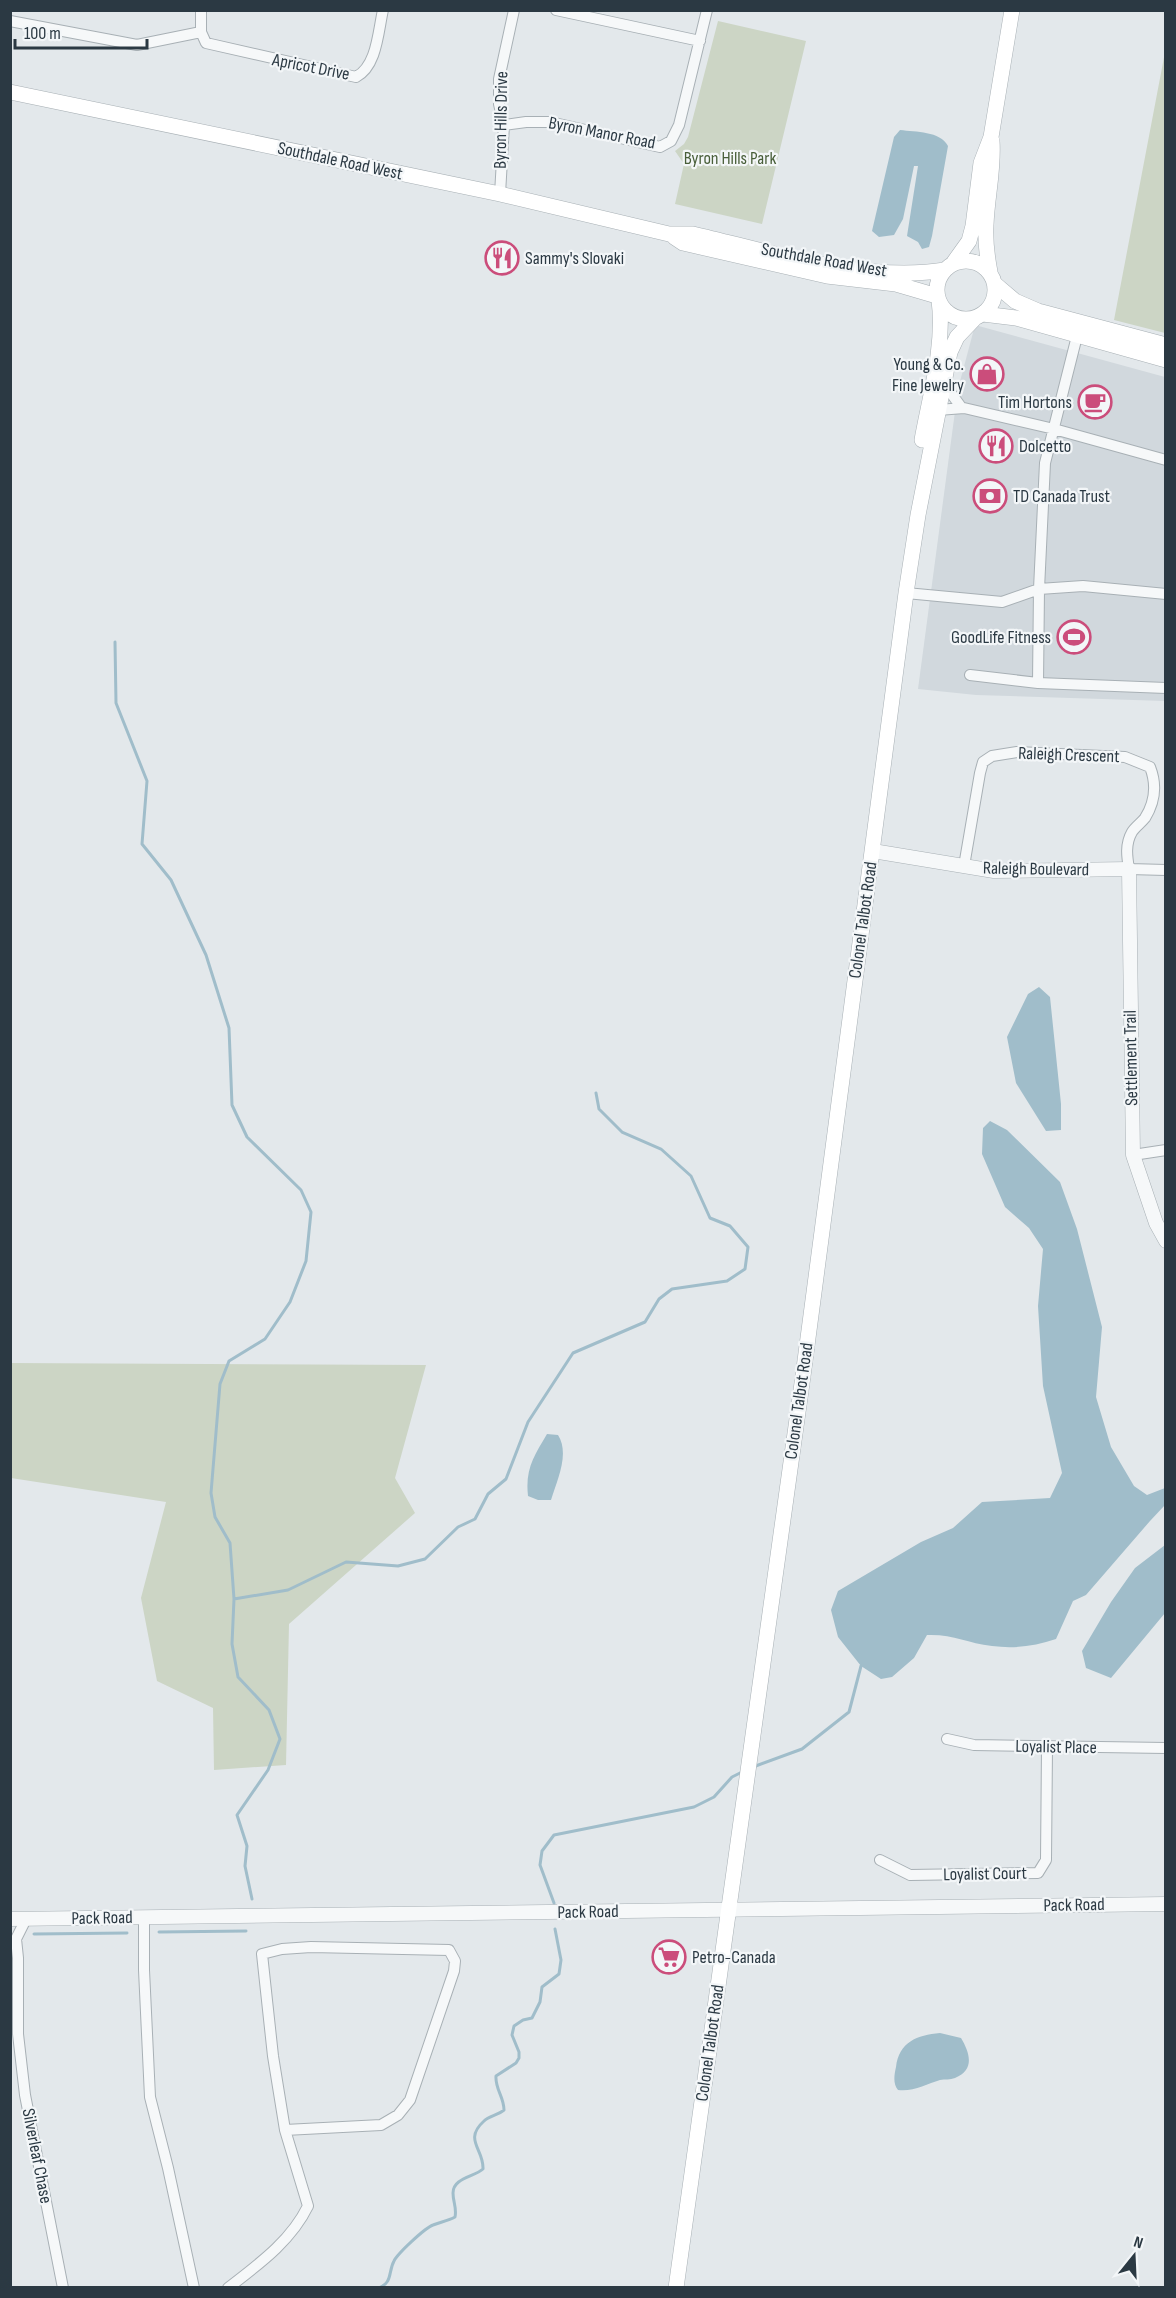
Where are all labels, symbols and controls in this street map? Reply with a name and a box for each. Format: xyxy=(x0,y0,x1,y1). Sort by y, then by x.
scale bar xyxy=(15,12,147,50)
text: 100 m xyxy=(24,23,61,44)
street label: Apricot Drive xyxy=(270,49,351,85)
street label: Byron Hills Drive xyxy=(490,71,512,169)
street label: Byron Manor Road xyxy=(547,112,657,154)
street label: Southdale Road West xyxy=(276,138,405,185)
park label: Byron Hills Park xyxy=(684,148,776,169)
street label: Southdale Road West xyxy=(760,239,889,281)
restaurant icon: Sammy's Slovaki xyxy=(484,240,520,276)
place label: Sammy's Slovaki xyxy=(525,248,624,269)
place label: Young & Co. Fine Jewelry xyxy=(892,354,964,396)
shop icon: Young & Co. Fine Jewelry xyxy=(969,356,1005,392)
cafe icon: Tim Hortons xyxy=(1077,384,1113,420)
place label: Tim Hortons xyxy=(998,392,1072,413)
restaurant icon: Dolcetto xyxy=(978,428,1014,464)
place label: Dolcetto xyxy=(1019,436,1071,457)
bank icon: TD Canada Trust xyxy=(972,478,1008,514)
place label: TD Canada Trust xyxy=(1013,486,1110,507)
sports icon: GoodLife Fitness xyxy=(1056,619,1092,655)
place label: GoodLife Fitness xyxy=(951,627,1051,648)
street label: Raleigh Crescent xyxy=(1018,743,1121,767)
street label: Raleigh Boulevard xyxy=(983,858,1089,880)
street label: Colonel Talbot Road xyxy=(844,860,882,980)
street label: Settlement Trail xyxy=(1120,1010,1142,1106)
street label: Colonel Talbot Road xyxy=(780,1341,818,1461)
street label: Loyalist Place xyxy=(1015,1736,1097,1758)
street label: Loyalist Court xyxy=(943,1863,1028,1885)
street label: Pack Road xyxy=(1043,1894,1105,1916)
street label: Pack Road xyxy=(557,1901,619,1923)
street label: Pack Road xyxy=(71,1907,133,1929)
supermarket icon: Petro-Canada xyxy=(651,1939,687,1975)
place label: Petro-Canada xyxy=(692,1947,776,1968)
street label: Colonel Talbot Road xyxy=(691,1983,729,2103)
street label: Silverleaf Chase xyxy=(18,2107,56,2205)
north arrow xyxy=(1104,2226,1164,2286)
text: N xyxy=(1131,2233,1145,2254)

